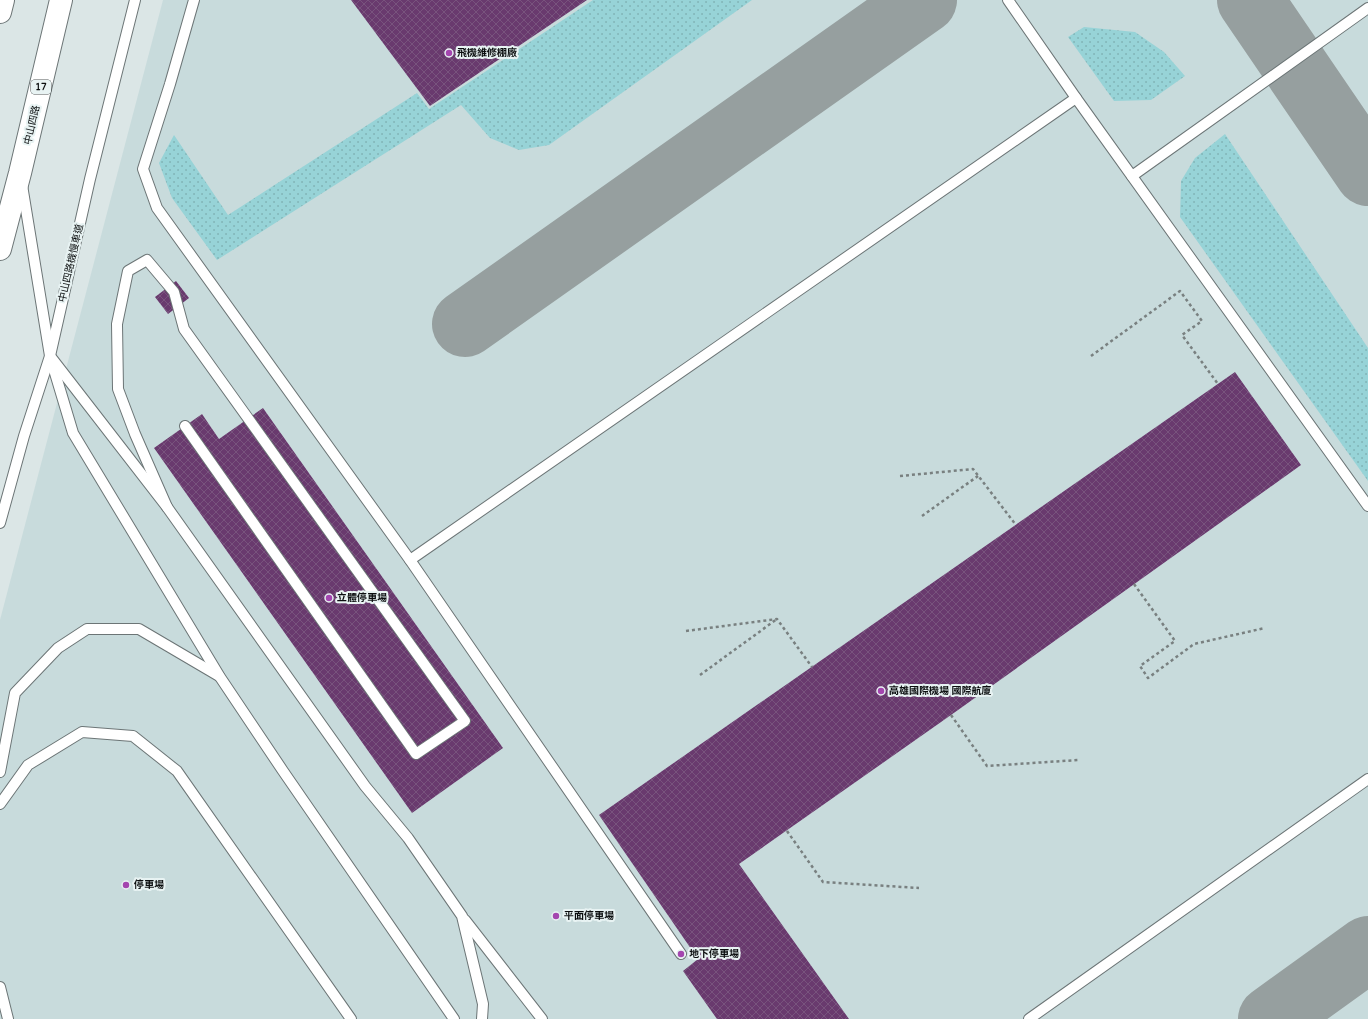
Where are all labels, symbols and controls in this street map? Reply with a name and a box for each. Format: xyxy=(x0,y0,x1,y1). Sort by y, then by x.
place label: 飛機維修棚廠 xyxy=(457,47,517,59)
marker: 飛機維修棚廠 xyxy=(444,48,454,58)
road number: 17 xyxy=(31,80,51,94)
street label: 中山四路 xyxy=(22,104,42,146)
street label: 中山四路機慢車道 xyxy=(56,223,86,303)
place label: 立體停車場 xyxy=(337,592,387,604)
marker: 立體停車場 xyxy=(324,593,334,603)
place label: 高雄國際機場 國際航廈 xyxy=(889,685,992,697)
marker: 高雄國際機場 國際航廈 xyxy=(876,686,886,696)
place label: 停車場 xyxy=(133,879,164,891)
marker: 停車場 xyxy=(121,880,131,890)
place label: 平面停車場 xyxy=(564,910,614,922)
marker: 平面停車場 xyxy=(551,911,561,921)
place label: 地下停車場 xyxy=(689,948,739,960)
marker: 地下停車場 xyxy=(676,949,686,959)

